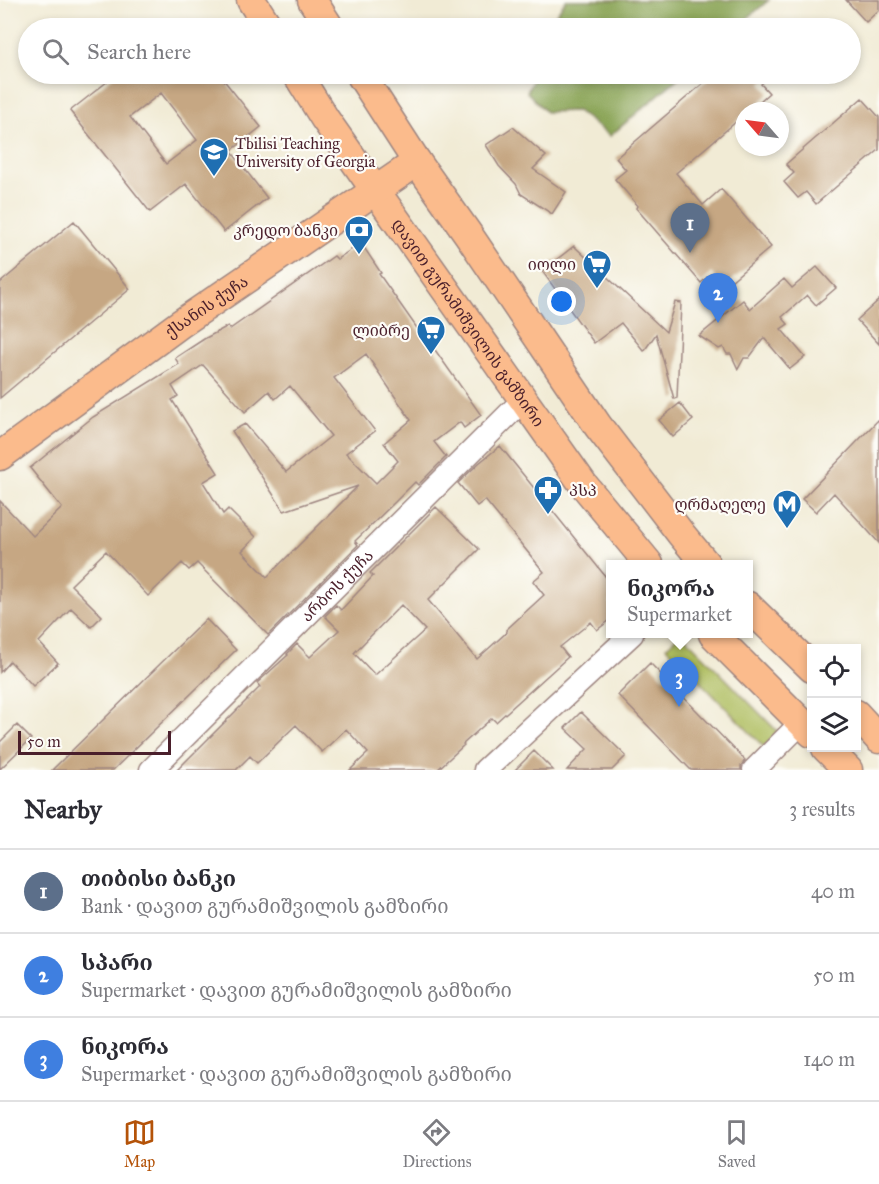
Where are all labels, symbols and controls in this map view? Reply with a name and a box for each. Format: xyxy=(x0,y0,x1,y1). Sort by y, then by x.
search box xyxy=(18,18,861,84)
icon: search xyxy=(39,35,72,68)
text: Search here xyxy=(87,38,191,65)
north arrow xyxy=(735,102,789,156)
place label: Tbilisi Teaching University of Georgia xyxy=(235,134,375,172)
school or university icon: Tbilisi Teaching University of Georgia xyxy=(198,136,230,178)
pin: 1 xyxy=(670,204,710,253)
bank icon: კრედო ბანკი xyxy=(343,214,375,256)
street label: დავით გურამიშვილის გამზირი xyxy=(388,215,548,430)
place label: კრედო ბანკი xyxy=(233,221,338,240)
supermarket icon: იოლი xyxy=(581,248,613,290)
place label: იოლი xyxy=(528,255,576,274)
street label: ქსანის ქუჩა xyxy=(161,271,252,342)
pin: 2 xyxy=(698,274,738,323)
your location xyxy=(547,287,576,316)
supermarket icon: ლიბრე xyxy=(415,314,447,356)
place label: ლიბრე xyxy=(353,321,410,340)
pharmacy icon: პსპ xyxy=(532,474,564,516)
place label: პსპ xyxy=(569,481,597,500)
metro station icon: ღრმაღელე xyxy=(771,488,803,530)
place label: ღრმაღელე xyxy=(674,495,766,514)
street label: არბოს ქუჩა xyxy=(297,546,377,625)
popup xyxy=(606,560,753,638)
text: ნიკორა xyxy=(627,575,715,602)
text: Supermarket xyxy=(627,602,732,626)
map controls xyxy=(807,644,861,752)
button: locate xyxy=(807,644,861,698)
pin: 3 xyxy=(660,658,698,707)
button: layers xyxy=(807,698,861,752)
scale bar xyxy=(18,728,171,756)
text: 50 m xyxy=(27,732,61,751)
text: Nearby xyxy=(24,793,102,825)
text: 3 results xyxy=(789,797,855,821)
text: თიბისი ბანკი xyxy=(81,865,236,892)
text: 1 xyxy=(40,879,47,903)
text: 40 m xyxy=(811,879,855,903)
text: Bank · დავით გურამიშვილის გამზირი xyxy=(81,894,449,918)
text: სპარი xyxy=(81,949,153,976)
text: 2 xyxy=(39,963,48,987)
text: 50 m xyxy=(813,963,855,987)
text: Supermarket · დავით გურამიშვილის გამზირი xyxy=(81,978,512,1002)
text: ნიკორა xyxy=(81,1033,169,1060)
text: 3 xyxy=(40,1047,48,1071)
text: 140 m xyxy=(803,1047,855,1071)
text: Supermarket · დავით გურამიშვილის გამზირი xyxy=(81,1062,512,1086)
tab: Map xyxy=(123,1116,156,1171)
tab: Directions xyxy=(402,1116,471,1171)
tab: Saved xyxy=(718,1116,756,1171)

